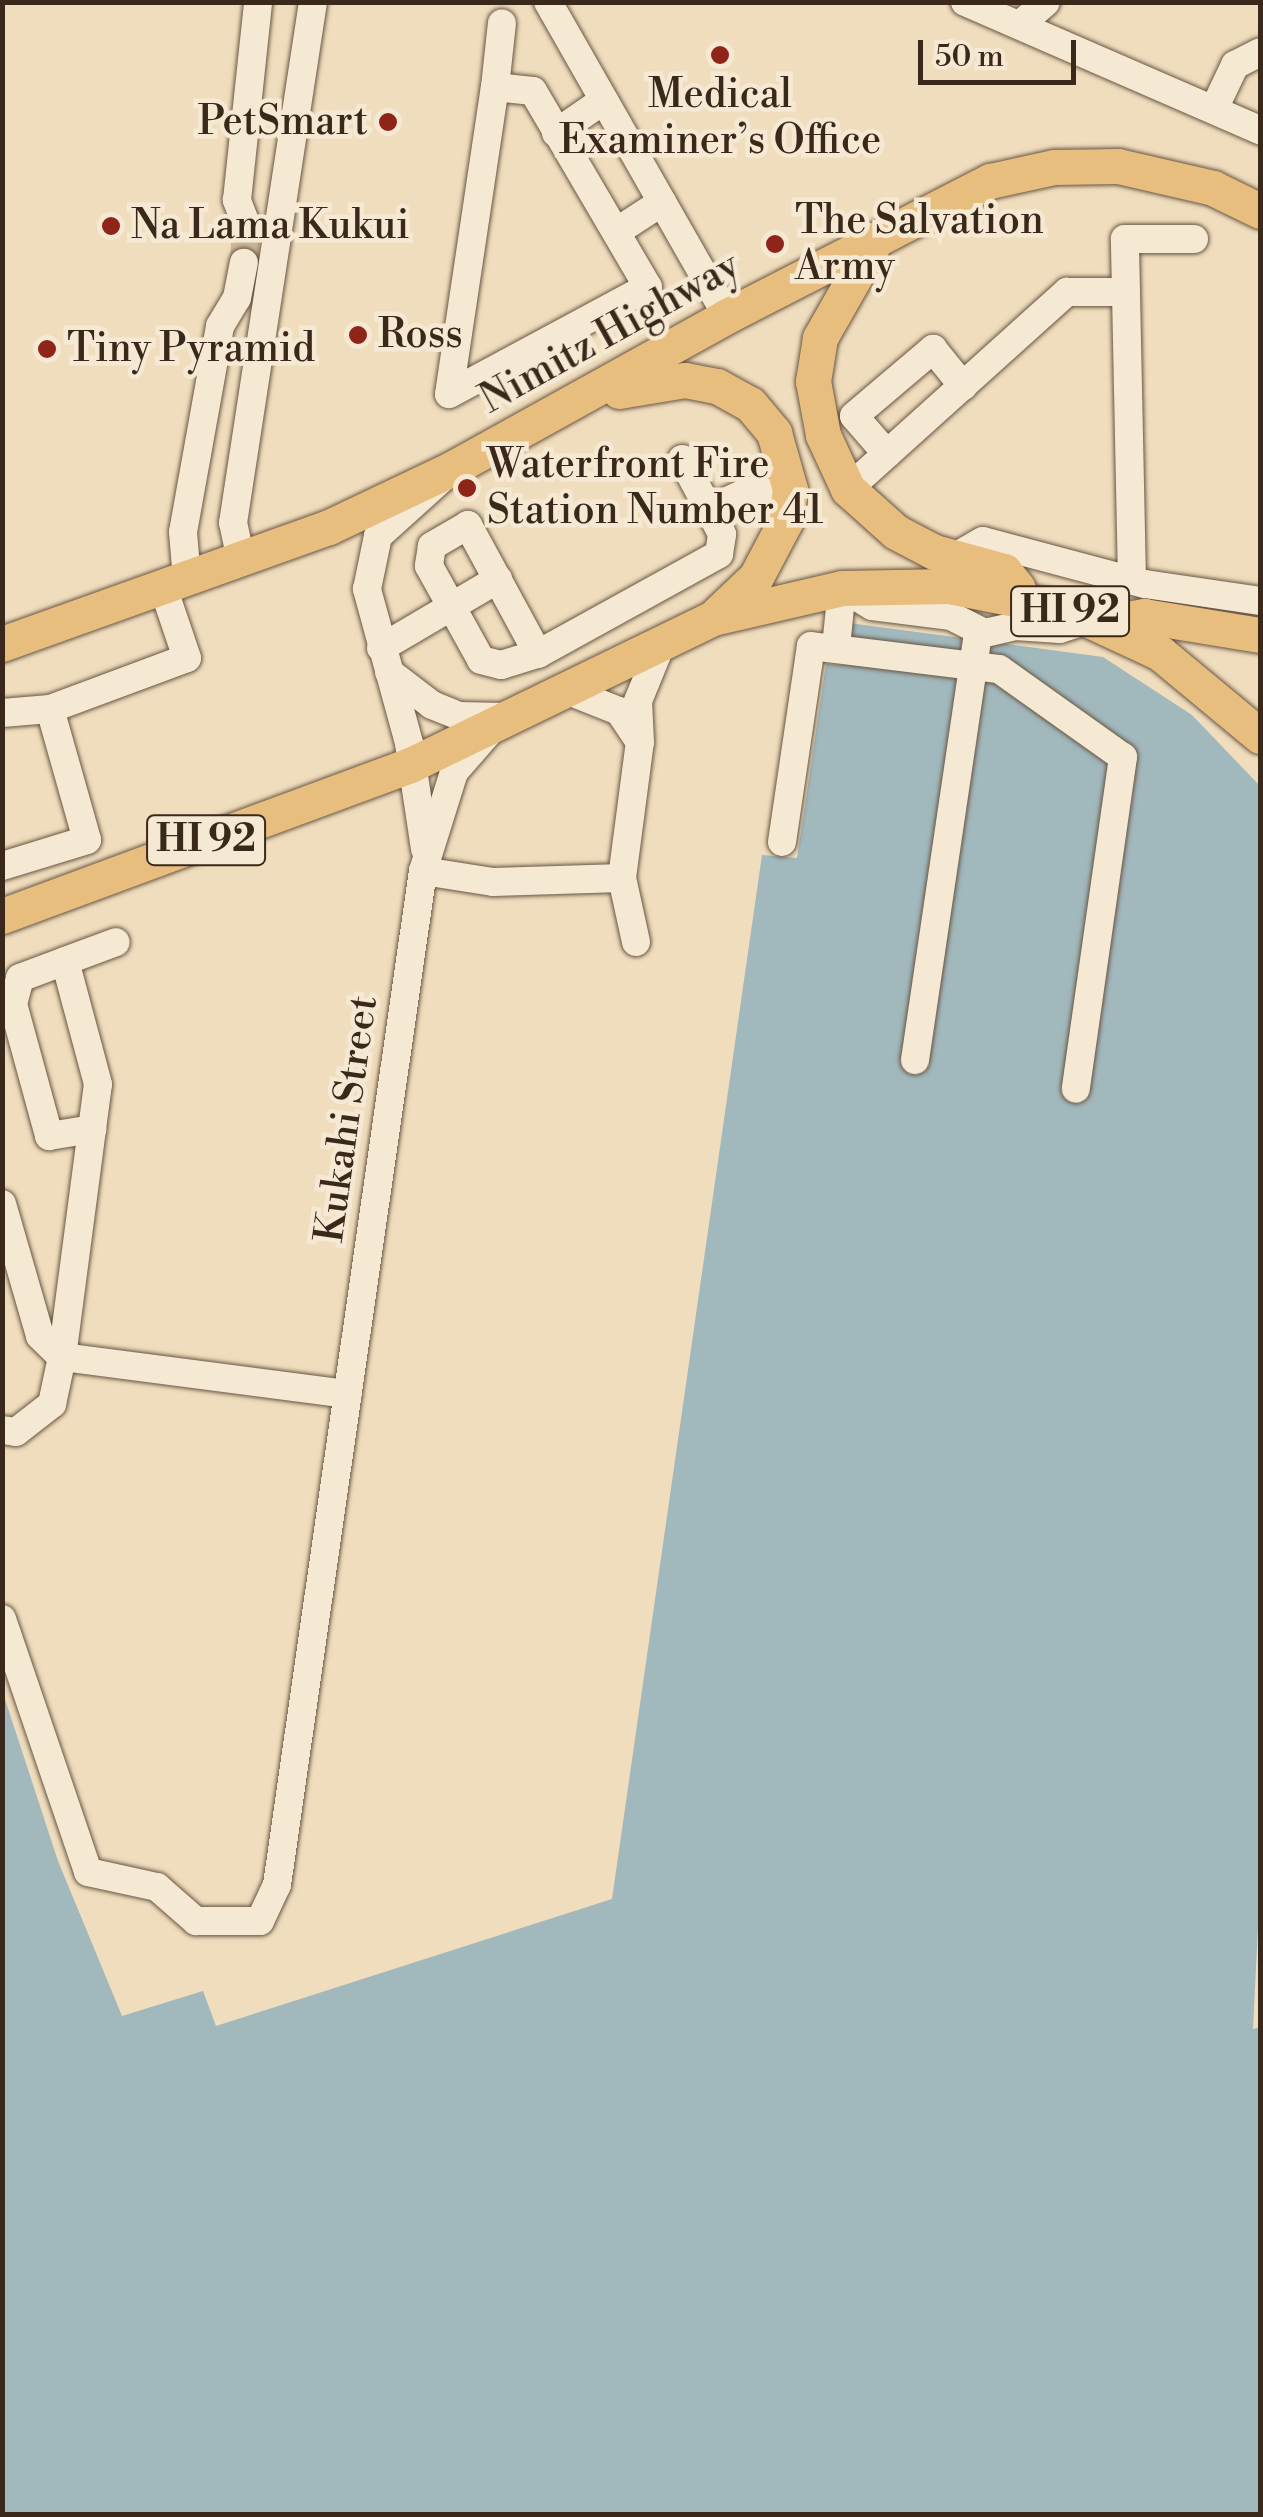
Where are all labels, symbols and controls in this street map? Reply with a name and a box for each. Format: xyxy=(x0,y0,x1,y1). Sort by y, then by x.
scale bar xyxy=(923,20,1080,82)
text: 50 m xyxy=(935,38,1004,76)
marker: Medical Examiner’s Office xyxy=(709,44,731,66)
place label: Medical Examiner’s Office xyxy=(559,71,881,165)
place label: PetSmart xyxy=(198,98,368,146)
marker: PetSmart xyxy=(377,111,399,133)
place label: The Salvation Army xyxy=(795,197,1044,291)
place label: Na Lama Kukui xyxy=(131,202,410,250)
marker: Na Lama Kukui xyxy=(100,215,122,237)
marker: The Salvation Army xyxy=(764,233,786,255)
street label: Nimitz Highway xyxy=(472,242,748,424)
place label: Ross xyxy=(378,311,463,359)
marker: Ross xyxy=(347,324,369,346)
place label: Tiny Pyramid xyxy=(67,325,315,373)
marker: Tiny Pyramid xyxy=(36,338,58,360)
place label: Waterfront Fire Station Number 41 xyxy=(487,441,824,535)
marker: Waterfront Fire Station Number 41 xyxy=(456,477,478,499)
road number: HI 92 xyxy=(1010,578,1130,644)
road number: HI 92 xyxy=(146,807,266,873)
street label: Kukahi Street xyxy=(306,992,388,1246)

